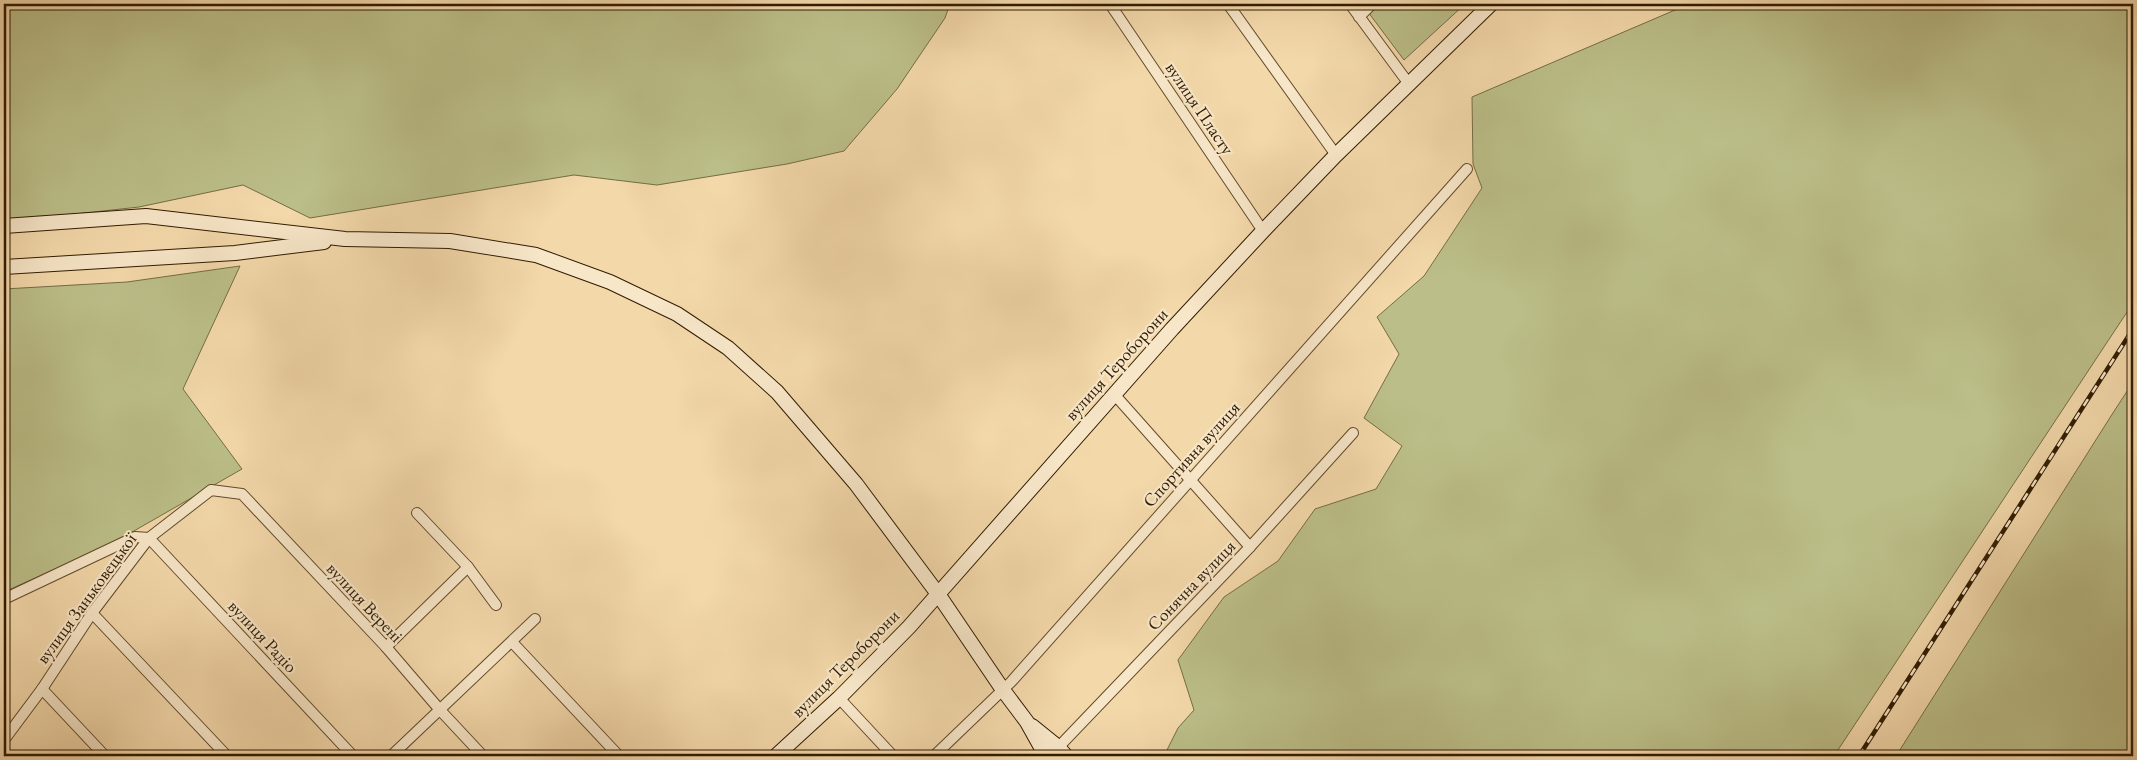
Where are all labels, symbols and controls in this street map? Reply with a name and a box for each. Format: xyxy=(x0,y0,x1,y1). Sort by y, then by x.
street label: вулиця Пласту xyxy=(1160,57,1240,159)
street label: вулиця Тероборони xyxy=(1059,302,1173,425)
street label: Спортивна вулиця xyxy=(1137,396,1245,512)
street label: вулиця Заньковецької xyxy=(31,528,142,668)
street label: Сонячна вулиця xyxy=(1142,535,1240,635)
street label: вулиця Верені xyxy=(322,557,408,647)
street label: вулиця Радіо xyxy=(223,595,303,677)
street label: вулиця Тероборони xyxy=(786,604,904,722)

